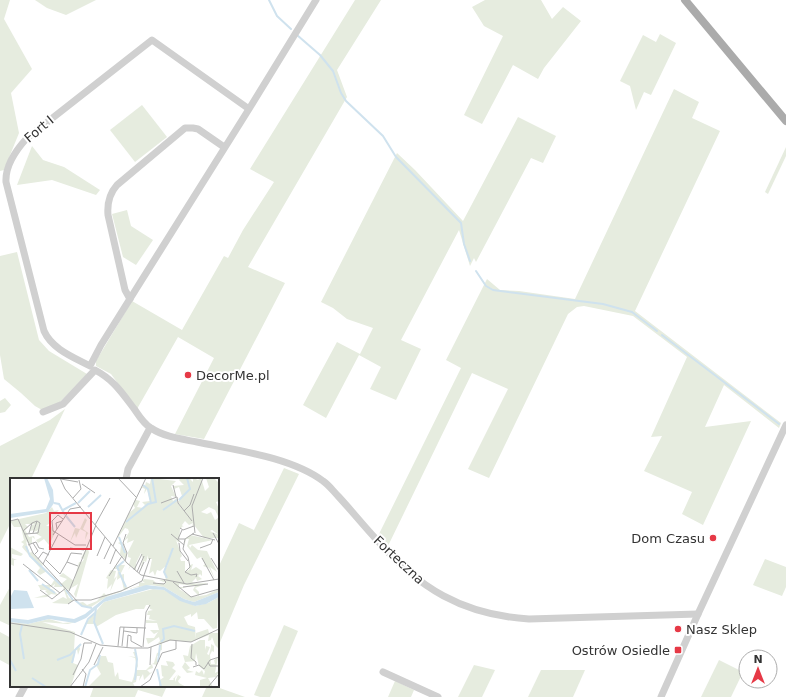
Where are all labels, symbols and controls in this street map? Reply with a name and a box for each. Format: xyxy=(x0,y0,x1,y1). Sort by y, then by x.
street label: Fort I xyxy=(21,113,57,145)
place label: DecorMe.pl xyxy=(196,368,270,383)
marker: DecorMe.pl xyxy=(183,370,193,380)
inset map xyxy=(10,478,219,687)
place label: Dom Czasu xyxy=(631,531,705,546)
street label: Forteczna xyxy=(371,533,427,587)
marker: Dom Czasu xyxy=(708,533,718,543)
place label: Nasz Sklep xyxy=(686,622,757,637)
marker: Nasz Sklep xyxy=(673,624,683,634)
place label: Ostrów Osiedle xyxy=(572,643,670,658)
marker: Ostrów Osiedle xyxy=(673,645,683,655)
north arrow xyxy=(738,649,778,689)
text: N xyxy=(753,653,763,666)

